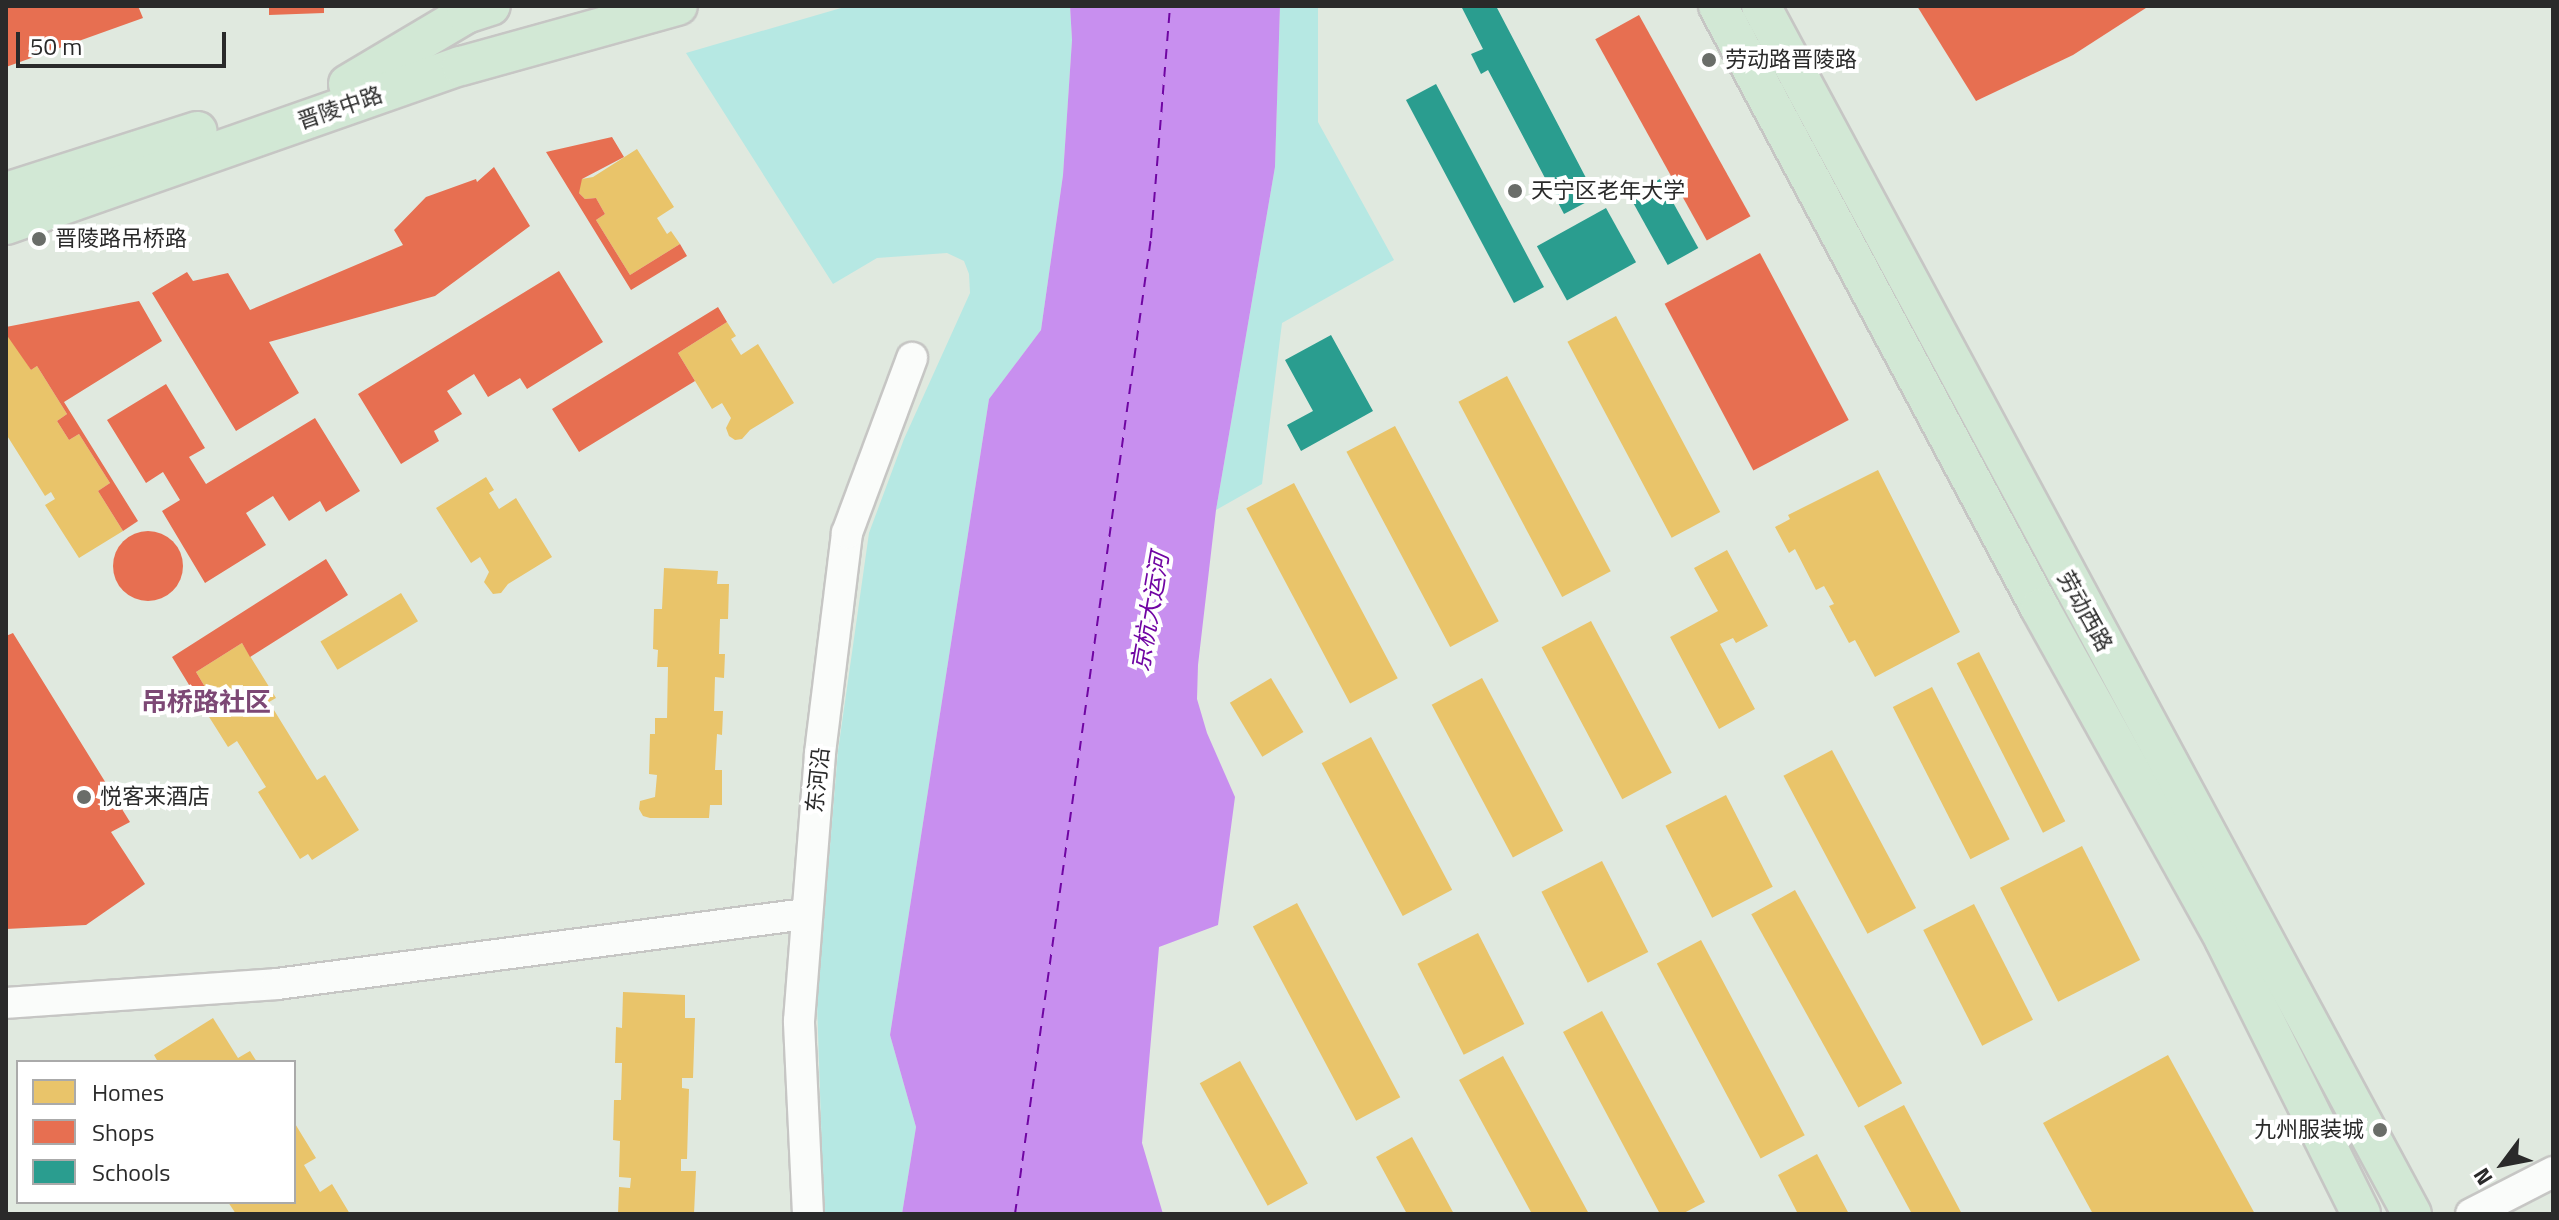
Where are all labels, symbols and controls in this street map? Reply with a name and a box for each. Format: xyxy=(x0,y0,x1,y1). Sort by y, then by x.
scale bar xyxy=(20,16,230,66)
text: 50 m xyxy=(30,28,82,64)
place label: 劳动路晋陵路 xyxy=(1725,47,1857,73)
marker: 劳动路晋陵路 xyxy=(1700,51,1718,69)
street label: 晋陵中路 xyxy=(294,81,386,135)
place label: 天宁区老年大学 xyxy=(1531,178,1685,204)
marker: 天宁区老年大学 xyxy=(1506,182,1524,200)
place label: 晋陵路吊桥路 xyxy=(55,226,187,252)
marker: 晋陵路吊桥路 xyxy=(30,230,48,248)
water label: 京杭大运河 xyxy=(1125,550,1175,674)
street label: 劳动西路 xyxy=(2052,566,2118,656)
district label: 吊桥路社区 xyxy=(141,686,271,718)
street label: 东河沿 xyxy=(801,746,835,814)
place label: 悦客来酒店 xyxy=(100,784,210,810)
marker: 悦客来酒店 xyxy=(75,788,93,806)
legend xyxy=(16,1060,296,1204)
text: Homes xyxy=(92,1074,164,1110)
text: Shops xyxy=(92,1114,154,1150)
place label: 九州服装城 xyxy=(2254,1117,2364,1143)
marker: 九州服装城 xyxy=(2371,1121,2389,1139)
north arrow xyxy=(2463,1124,2543,1204)
text: Schools xyxy=(92,1154,170,1190)
text: N xyxy=(2464,1161,2501,1192)

